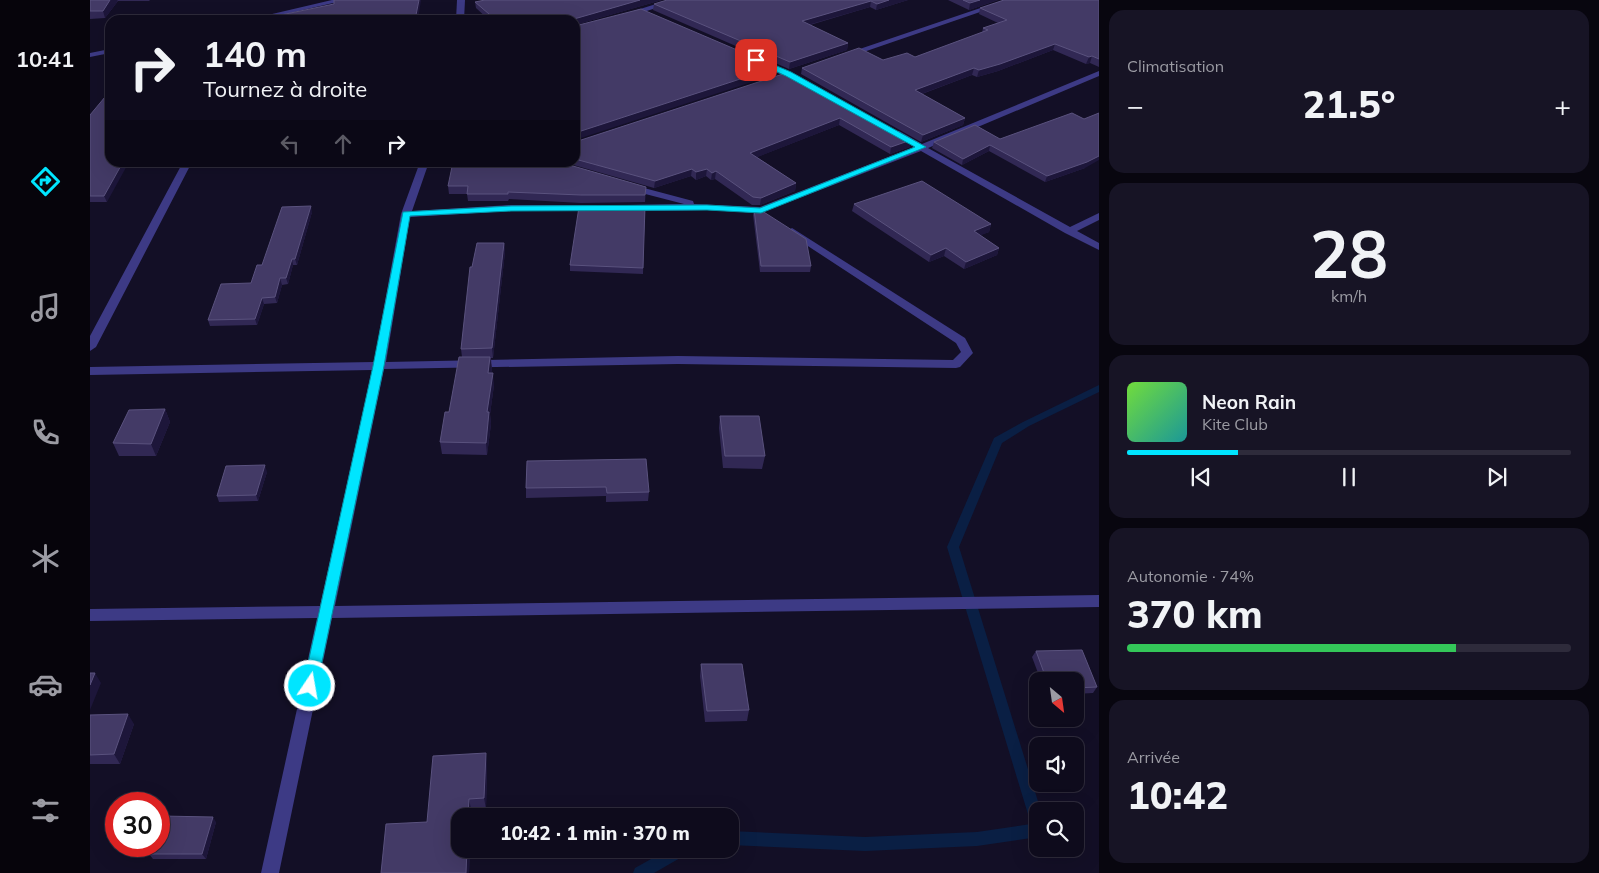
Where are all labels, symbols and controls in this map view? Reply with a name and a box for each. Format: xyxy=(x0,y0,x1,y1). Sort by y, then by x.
text: 140 m xyxy=(203,32,307,76)
icon: right xyxy=(120,35,185,100)
pin xyxy=(735,39,777,81)
text: 10:41 xyxy=(16,45,74,73)
icon: arrive xyxy=(742,46,770,74)
text: Climatisation xyxy=(1127,56,1224,76)
text: Tournez à droite xyxy=(203,75,367,103)
text: 21.5° xyxy=(1303,80,1395,128)
text: − xyxy=(1127,88,1144,123)
text: + xyxy=(1554,88,1571,123)
icon: left xyxy=(276,130,304,158)
icon: ahead xyxy=(329,130,357,158)
icon: right xyxy=(382,130,410,158)
icon: directions xyxy=(28,164,63,199)
text: 28 xyxy=(1310,213,1388,294)
text: km/h xyxy=(1331,286,1367,306)
icon: music xyxy=(28,290,63,325)
text: Neon Rain xyxy=(1202,390,1296,414)
text: Kite Club xyxy=(1202,414,1268,434)
icon: phone xyxy=(28,415,63,450)
icon: previous xyxy=(1187,463,1215,491)
icon: pause xyxy=(1335,463,1363,491)
icon: next xyxy=(1483,463,1511,491)
icon: climate xyxy=(28,541,63,576)
text: Autonomie · 74% xyxy=(1127,566,1254,586)
text: 370 km xyxy=(1127,590,1263,638)
position arrow xyxy=(283,659,335,711)
icon: car xyxy=(28,667,63,702)
north arrow xyxy=(1029,672,1084,728)
map controls xyxy=(1029,672,1084,857)
button: sound xyxy=(1029,737,1084,792)
text: Arrivée xyxy=(1127,747,1180,767)
text: 10:42 xyxy=(1127,771,1228,819)
speed limit sign: 30 xyxy=(105,792,170,857)
icon: filters xyxy=(28,793,63,828)
button: search xyxy=(1029,802,1084,857)
text: 10:42 · 1 min · 370 m xyxy=(500,821,690,845)

